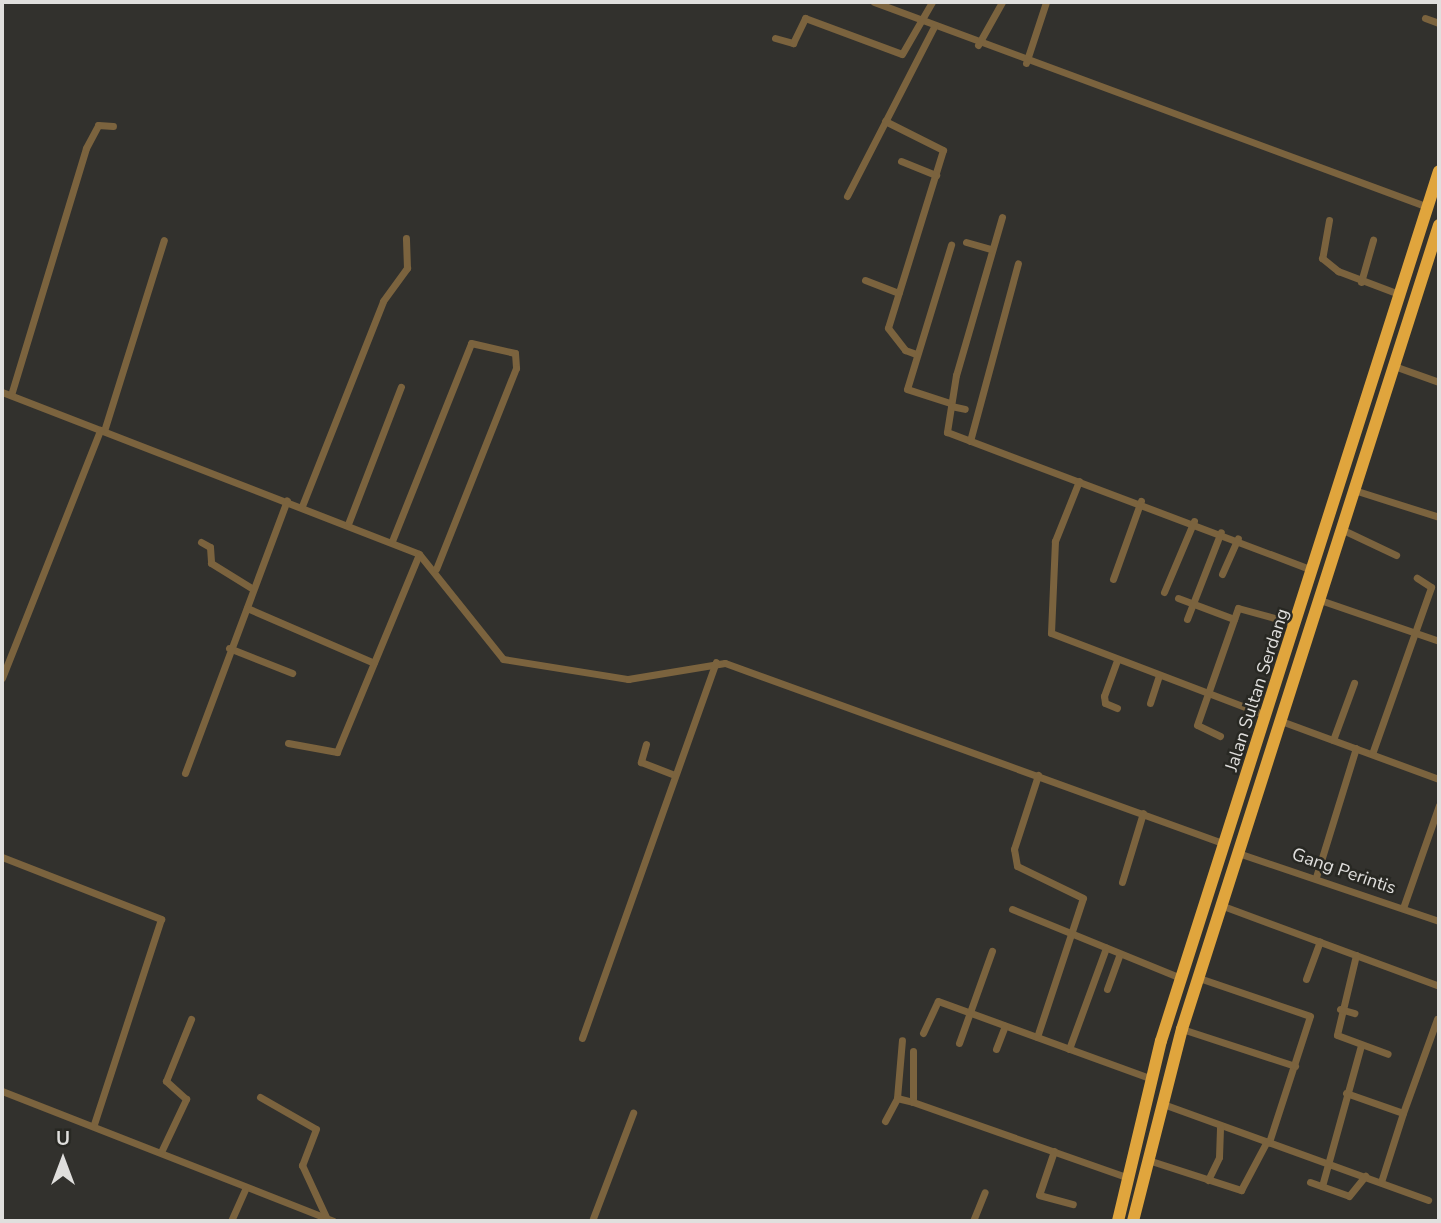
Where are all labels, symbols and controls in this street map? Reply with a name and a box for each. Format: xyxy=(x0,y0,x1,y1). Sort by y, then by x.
street label: Jalan Sultan Serdang xyxy=(1220,606,1294,774)
street label: Gang Perintis xyxy=(1289,843,1399,899)
north arrow xyxy=(28,1125,98,1195)
text: U xyxy=(56,1126,70,1152)

